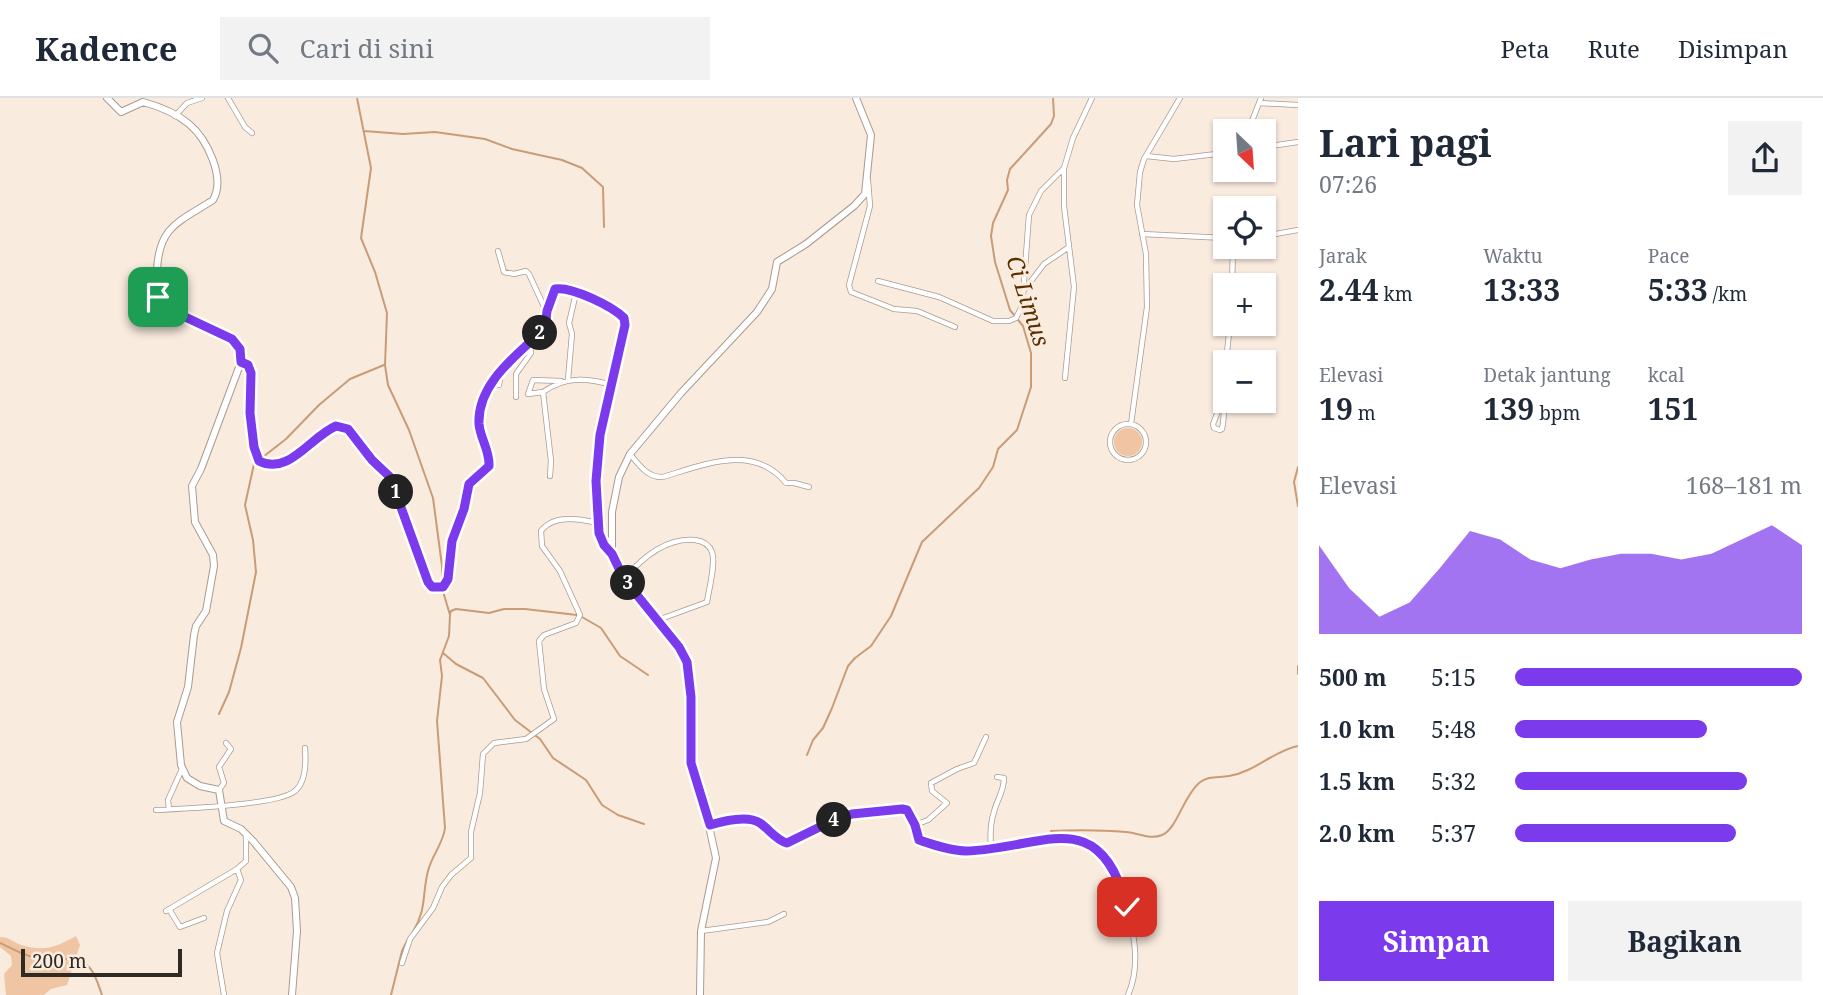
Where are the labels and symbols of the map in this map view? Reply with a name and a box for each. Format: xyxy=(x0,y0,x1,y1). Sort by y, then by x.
north arrow xyxy=(1213,119,1276,182)
water label: Ci Limus xyxy=(999,251,1059,351)
pin xyxy=(128,267,188,327)
pin: 2 xyxy=(522,316,558,350)
pin: 1 xyxy=(378,474,414,510)
pin: 3 xyxy=(610,566,646,601)
pin: 4 xyxy=(816,802,852,838)
pin xyxy=(1097,877,1157,937)
scale bar xyxy=(21,946,182,978)

